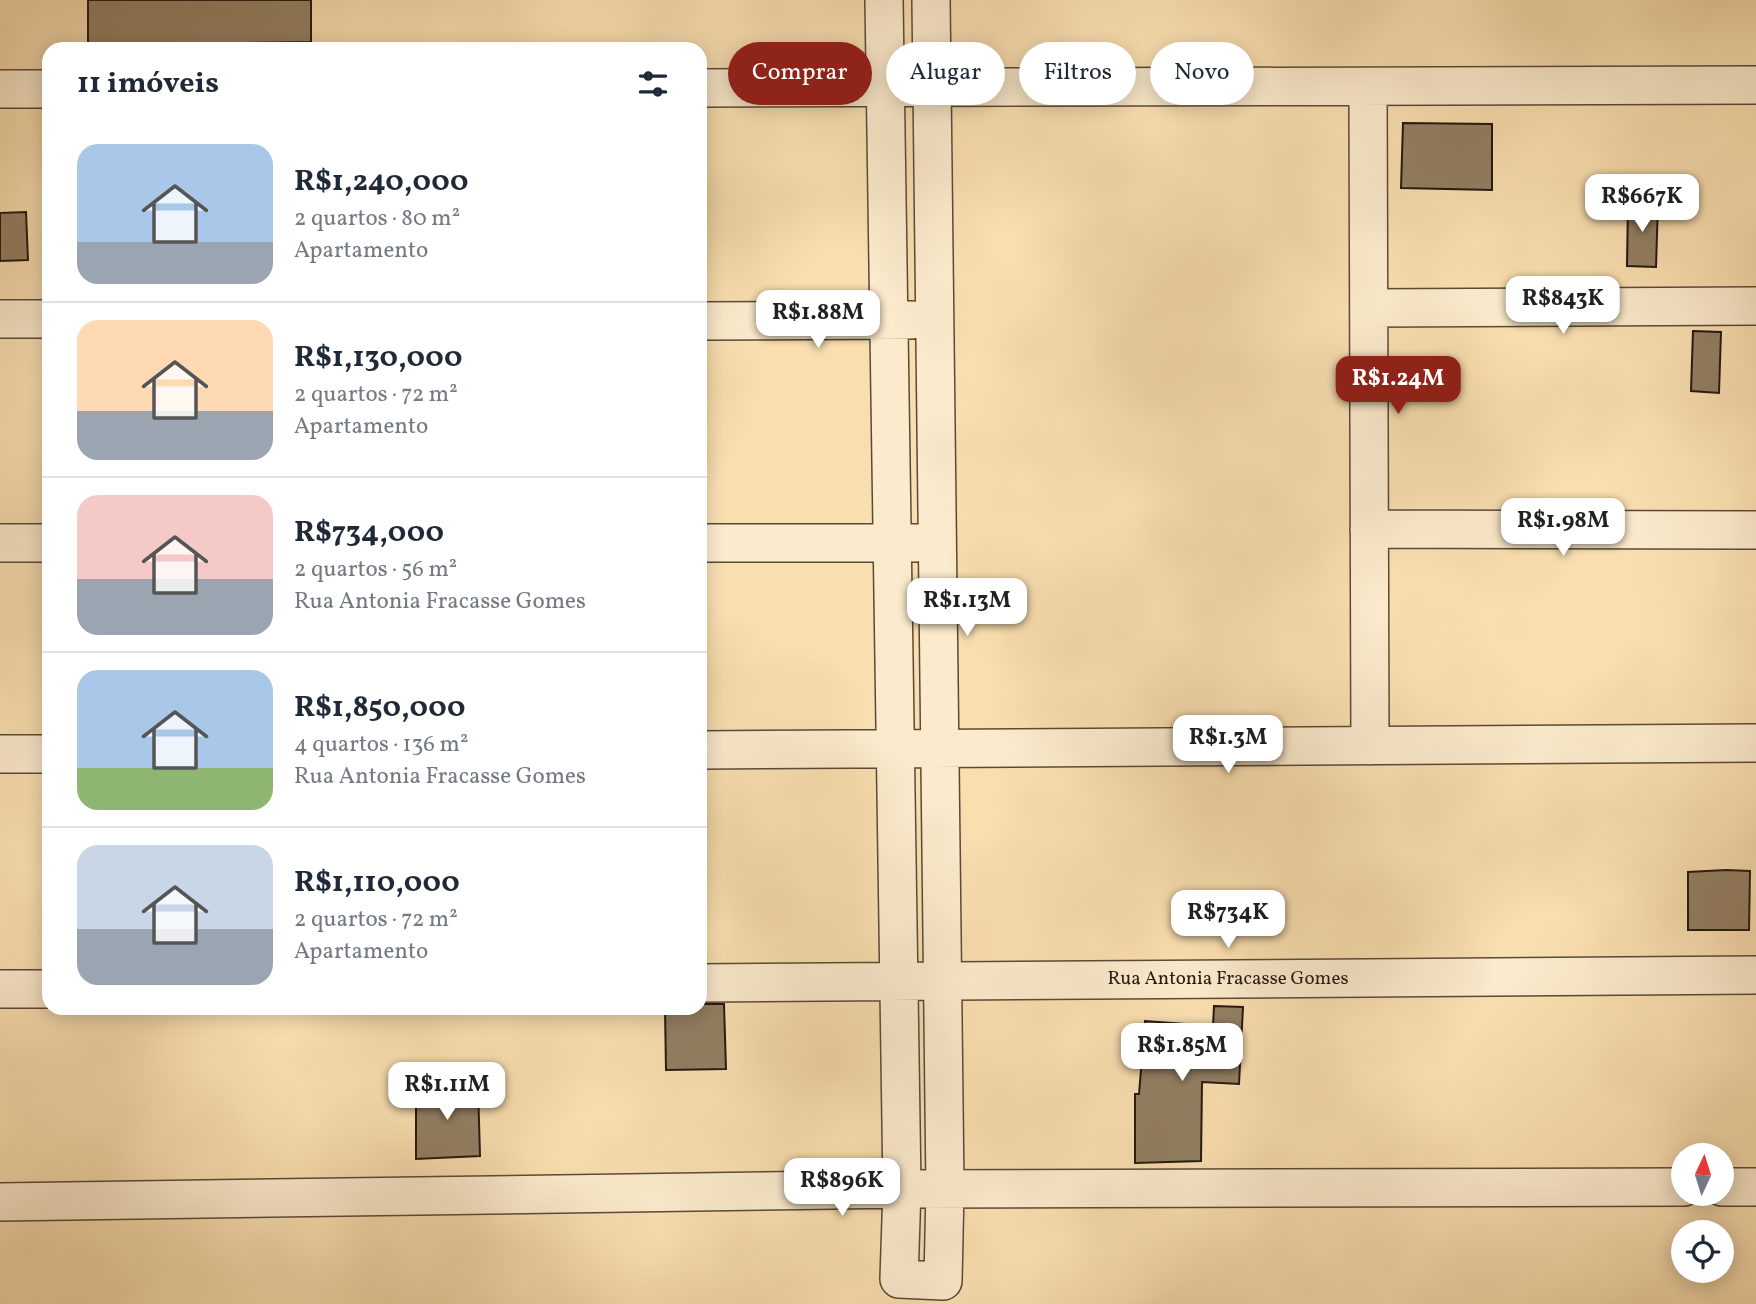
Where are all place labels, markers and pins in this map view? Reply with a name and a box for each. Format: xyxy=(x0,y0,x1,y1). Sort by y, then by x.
pin: R$667K xyxy=(1585,174,1699,234)
pin: R$843K xyxy=(1506,276,1620,336)
pin: R$1.88M xyxy=(753,290,883,350)
pin: R$1.24M xyxy=(1333,356,1463,416)
pin: R$1.98M xyxy=(1498,498,1628,558)
pin: R$1.13M xyxy=(902,578,1032,638)
pin: R$1.3M xyxy=(1171,716,1285,775)
pin: R$734K xyxy=(1171,890,1285,950)
pin: R$1.85M xyxy=(1117,1024,1247,1083)
pin: R$1.11M xyxy=(382,1062,512,1122)
pin: R$896K xyxy=(785,1158,899,1218)

